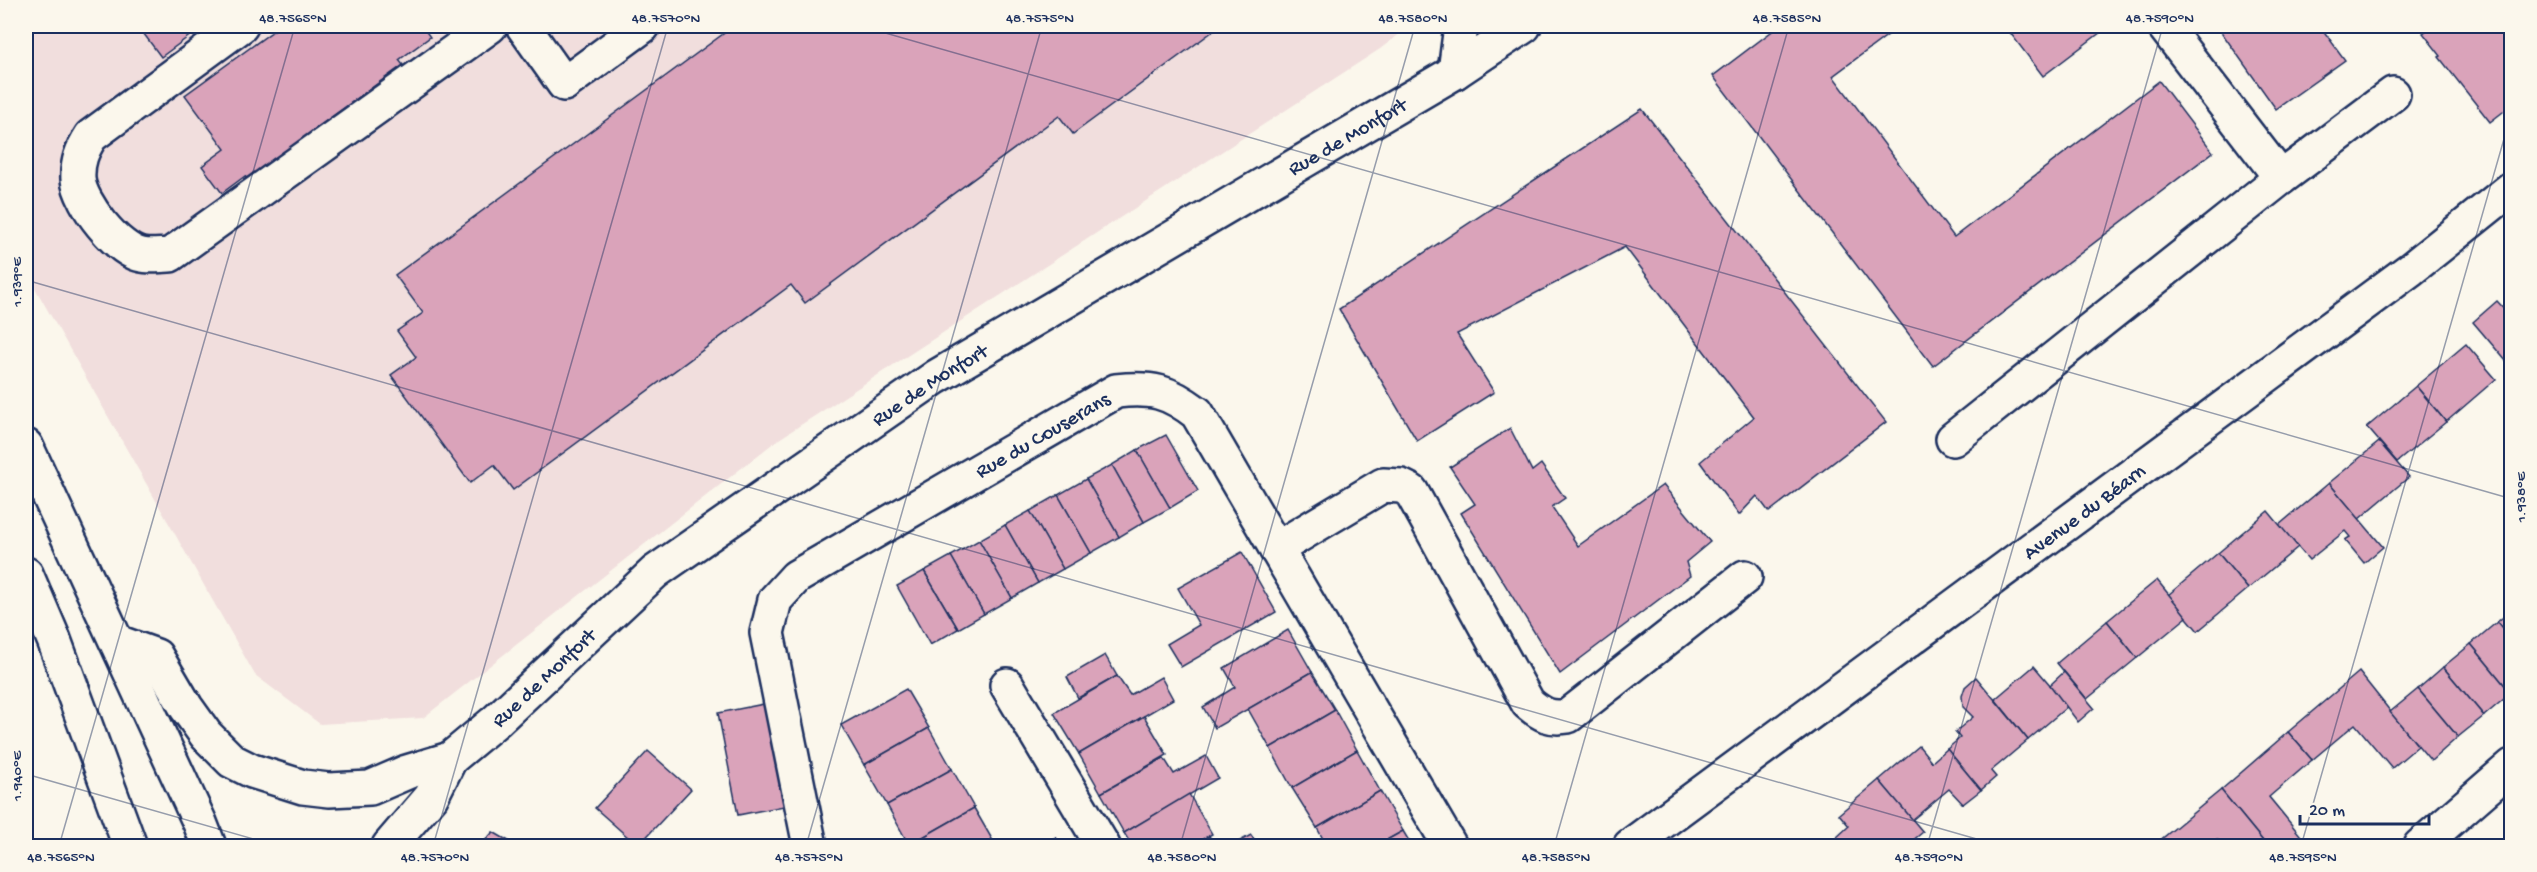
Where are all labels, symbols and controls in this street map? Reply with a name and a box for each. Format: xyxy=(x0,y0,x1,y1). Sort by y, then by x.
text: 48.7565°N xyxy=(259,10,327,28)
text: 48.7570°N xyxy=(632,10,700,28)
text: 48.7575°N xyxy=(1006,10,1074,28)
text: 48.7580°N xyxy=(1379,10,1448,28)
text: 48.7585°N xyxy=(1753,10,1821,28)
text: 48.7590°N xyxy=(2126,10,2194,28)
street label: Rue de Monfort xyxy=(1285,93,1415,183)
text: 1.939°E xyxy=(9,257,27,308)
street label: Rue de Monfort xyxy=(868,339,996,434)
street label: Rue du Couserans xyxy=(972,388,1117,486)
street label: Avenue du Béarn xyxy=(2020,460,2152,567)
text: 1.938°E xyxy=(2513,471,2531,523)
street label: Rue de Monfort xyxy=(488,623,604,734)
text: 1.940°E xyxy=(9,750,27,802)
scale bar xyxy=(2300,788,2429,826)
text: 20 m xyxy=(2309,801,2345,822)
text: 48.7565°N xyxy=(27,849,95,867)
text: 48.7570°N xyxy=(401,849,469,867)
text: 48.7575°N xyxy=(775,849,843,867)
text: 48.7580°N xyxy=(1148,849,1217,867)
text: 48.7585°N xyxy=(1522,849,1590,867)
text: 48.7590°N xyxy=(1895,849,1963,867)
text: 48.7595°N xyxy=(2269,849,2337,867)

